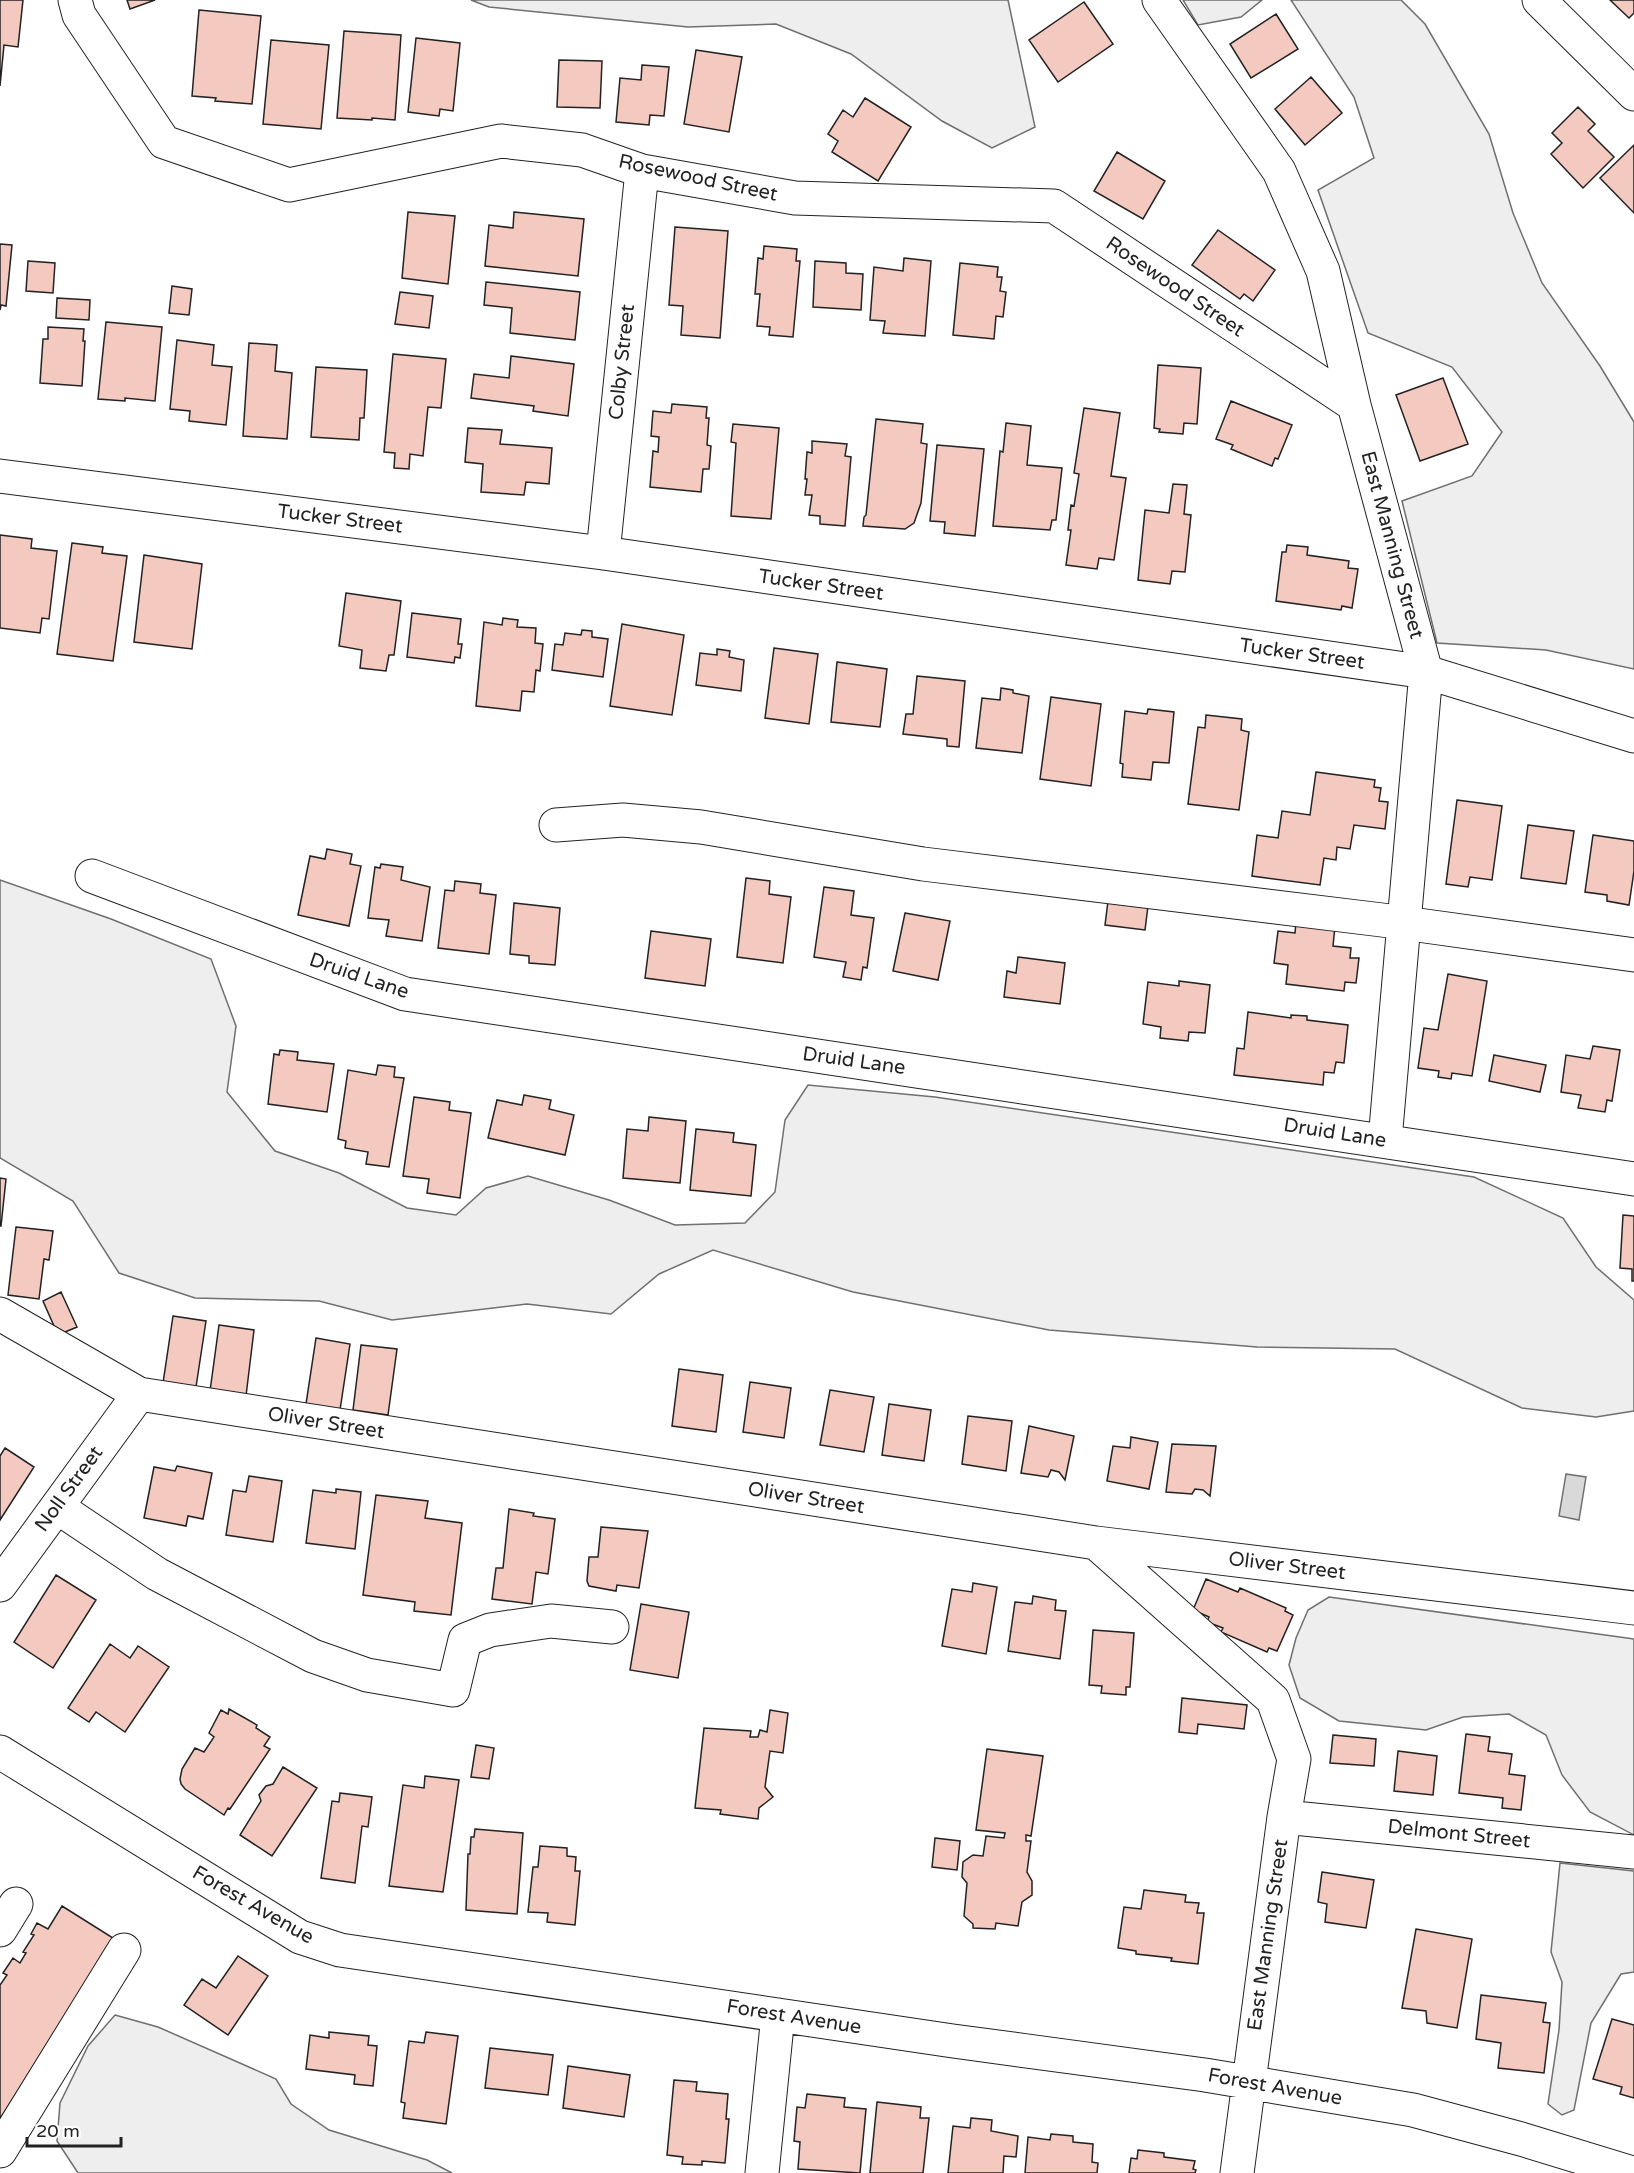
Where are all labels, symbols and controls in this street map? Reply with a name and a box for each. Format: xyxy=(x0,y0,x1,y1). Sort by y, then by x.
street label: Rosewood Street xyxy=(616,149,780,207)
street label: Rosewood Street xyxy=(1101,232,1249,343)
street label: Colby Street xyxy=(604,303,640,421)
street label: East Manning Street xyxy=(1355,449,1429,642)
street label: Tucker Street xyxy=(276,499,404,539)
street label: Tucker Street xyxy=(757,564,885,606)
street label: Tucker Street xyxy=(1238,633,1366,675)
street label: Druid Lane xyxy=(306,948,412,1004)
street label: Druid Lane xyxy=(801,1042,907,1080)
street label: Druid Lane xyxy=(1282,1113,1388,1153)
street label: Oliver Street xyxy=(266,1402,386,1444)
street label: Noll Street xyxy=(30,1441,108,1537)
street label: Oliver Street xyxy=(746,1477,866,1519)
street label: Oliver Street xyxy=(1227,1547,1347,1585)
street label: Delmont Street xyxy=(1386,1815,1532,1853)
street label: East Manning Street xyxy=(1243,1837,1293,2032)
street label: Forest Avenue xyxy=(188,1861,318,1949)
street label: Forest Avenue xyxy=(725,1994,863,2040)
street label: Forest Avenue xyxy=(1206,2063,1344,2111)
scale bar xyxy=(27,2110,122,2148)
text: 20 m xyxy=(36,2120,80,2142)

